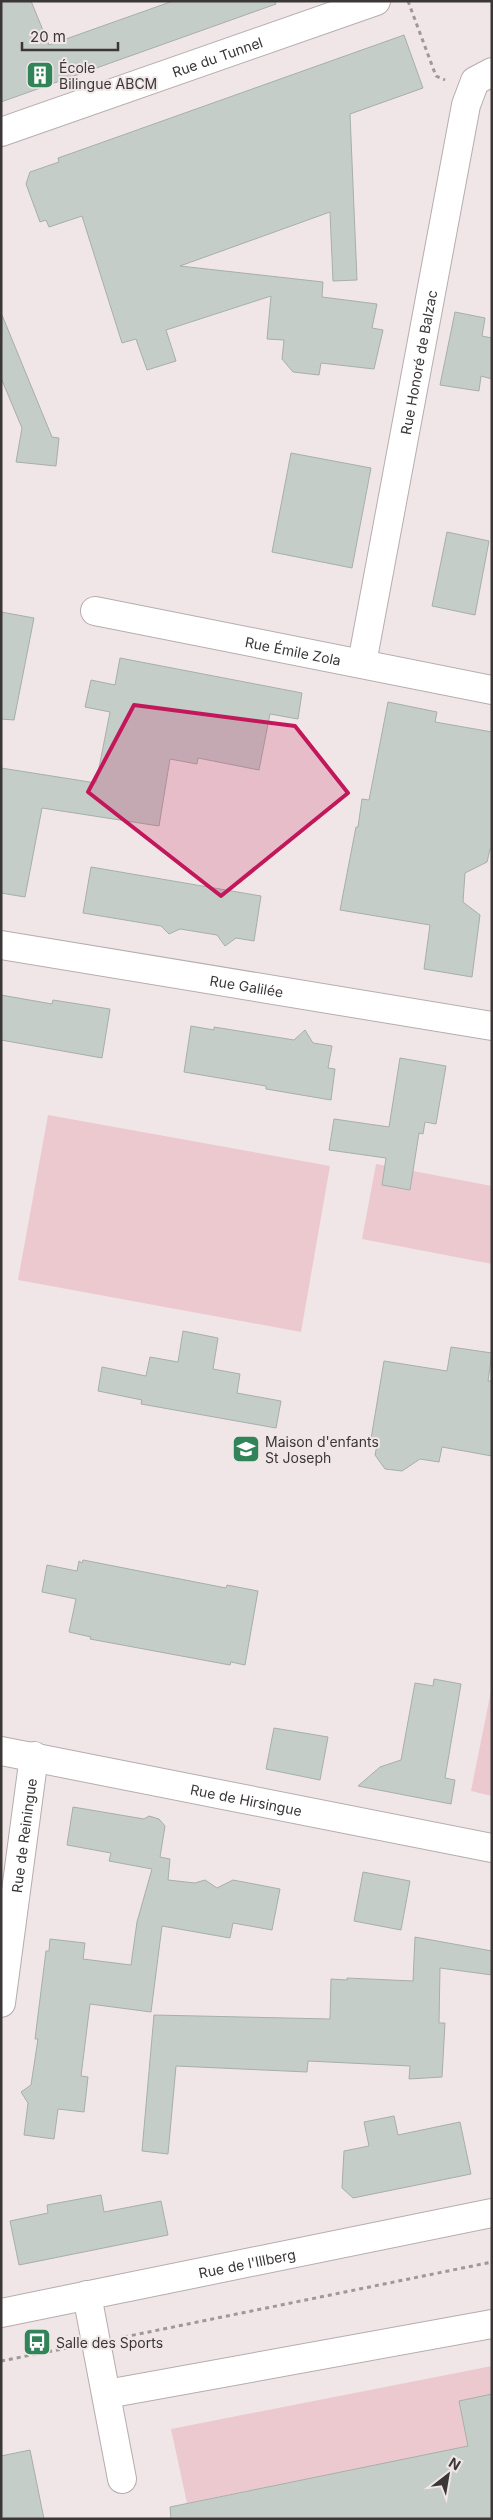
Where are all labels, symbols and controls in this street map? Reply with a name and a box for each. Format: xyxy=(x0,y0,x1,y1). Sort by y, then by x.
scale bar xyxy=(22,20,119,52)
text: 20 m xyxy=(30,27,66,46)
street label: Rue du Tunnel xyxy=(170,33,265,80)
place label: École Bilingue ABCM xyxy=(59,59,157,92)
building icon: École Bilingue ABCM xyxy=(25,60,55,90)
street label: Rue Honoré de Balzac xyxy=(396,288,440,436)
street label: Rue Émile Zola xyxy=(244,633,343,668)
street label: Rue Galilée xyxy=(209,971,285,1000)
place label: Maison d'enfants St Joseph xyxy=(265,1433,379,1466)
school or university icon: Maison d'enfants St Joseph xyxy=(231,1434,261,1464)
street label: Rue de Reiningue xyxy=(7,1777,39,1894)
street label: Rue de Hirsingue xyxy=(189,1780,303,1819)
street label: Rue de l'Illberg xyxy=(197,2245,297,2281)
bus stop icon: Salle des Sports xyxy=(22,2327,52,2357)
place label: Salle des Sports xyxy=(56,2334,163,2351)
north arrow xyxy=(423,2450,473,2500)
text: N xyxy=(446,2453,464,2473)

